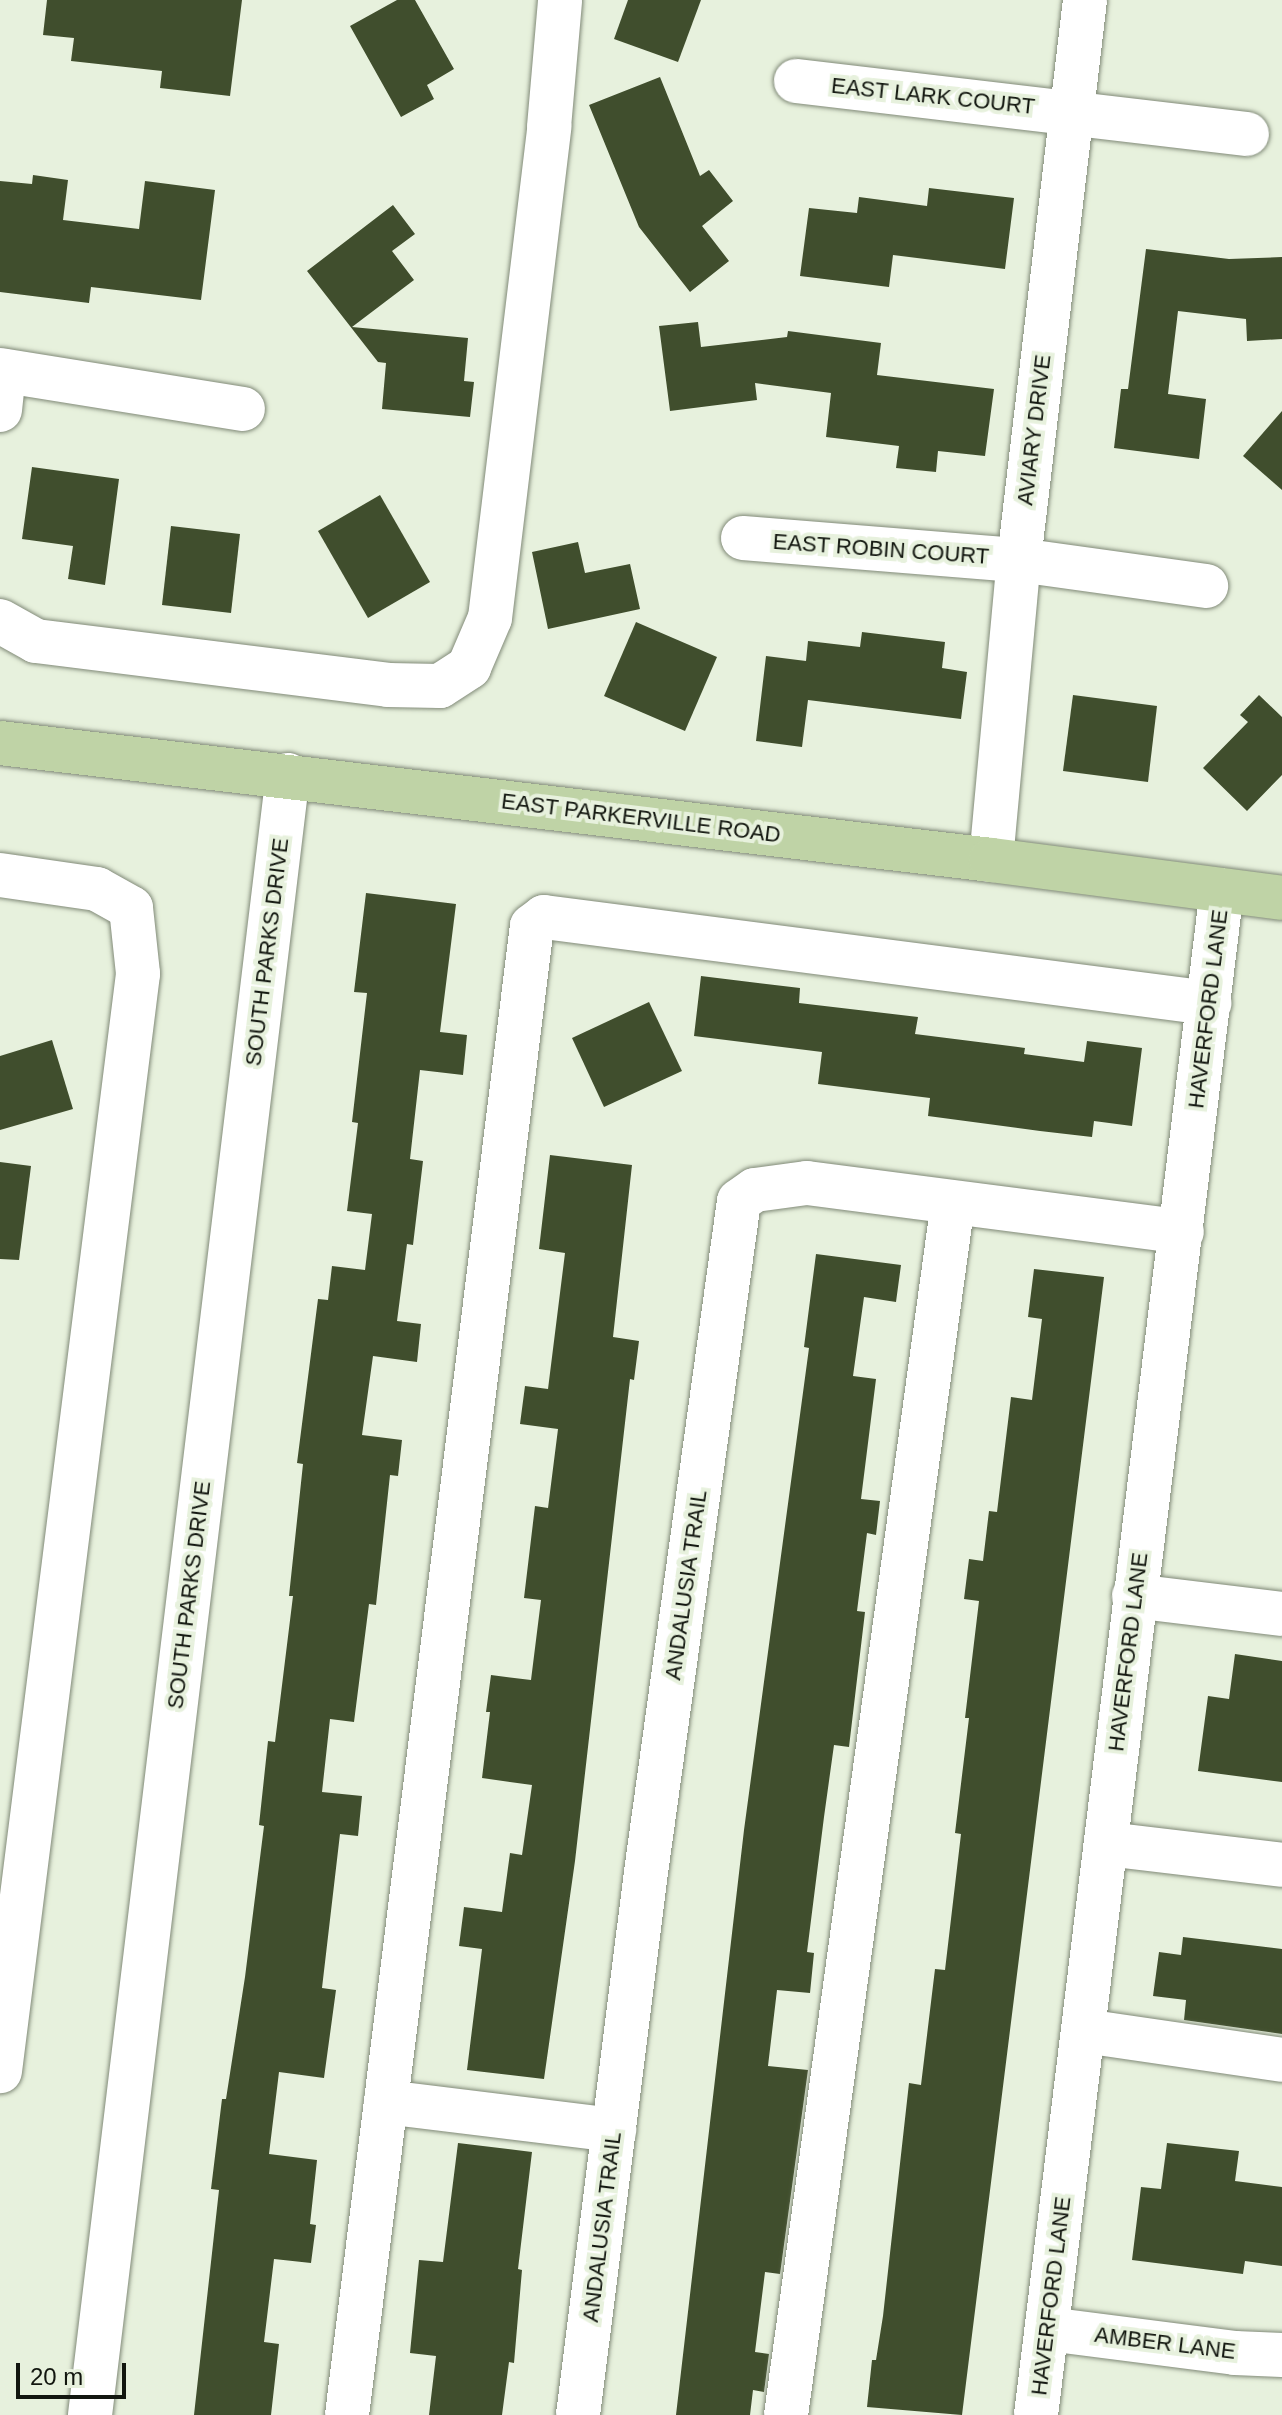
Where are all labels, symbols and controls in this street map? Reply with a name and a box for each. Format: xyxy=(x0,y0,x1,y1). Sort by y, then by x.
street label: EAST LARK COURT xyxy=(830,72,1036,120)
street label: AVIARY DRIVE xyxy=(1012,353,1056,507)
street label: EAST ROBIN COURT xyxy=(772,528,990,570)
street label: EAST PARKERVILLE ROAD xyxy=(500,788,782,848)
street label: SOUTH PARKS DRIVE xyxy=(240,837,294,1067)
street label: HAVERFORD LANE xyxy=(1183,908,1233,1110)
street label: SOUTH PARKS DRIVE xyxy=(162,1480,216,1710)
street label: ANDALUSIA TRAIL xyxy=(659,1488,713,1682)
street label: HAVERFORD LANE xyxy=(1103,1551,1153,1753)
street label: ANDALUSIA TRAIL xyxy=(577,2130,627,2324)
street label: HAVERFORD LANE xyxy=(1026,2195,1076,2397)
street label: AMBER LANE xyxy=(1093,2321,1237,2365)
scale bar xyxy=(20,2347,130,2397)
text: 20 m xyxy=(30,2363,83,2390)

